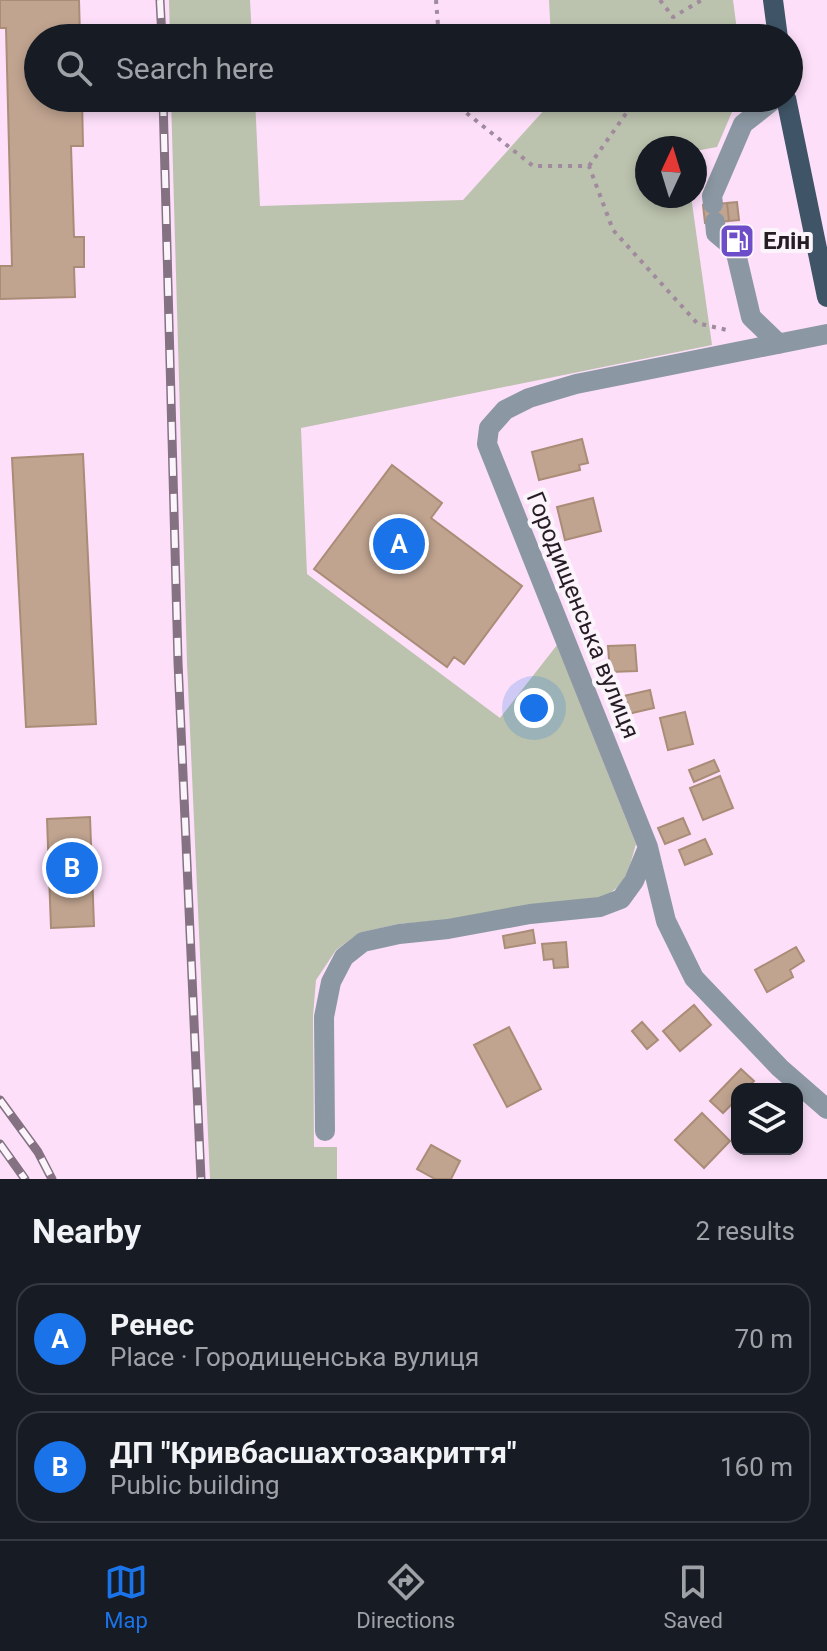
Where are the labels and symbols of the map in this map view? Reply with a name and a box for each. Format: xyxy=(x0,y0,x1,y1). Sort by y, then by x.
north arrow xyxy=(635,136,707,208)
fuel station icon: Елін xyxy=(718,222,756,260)
place label: Елін xyxy=(763,227,810,255)
street label: Городищенська вулиця xyxy=(521,488,645,742)
pin: A xyxy=(373,514,425,574)
your location xyxy=(514,688,554,728)
pin: B xyxy=(46,838,98,898)

